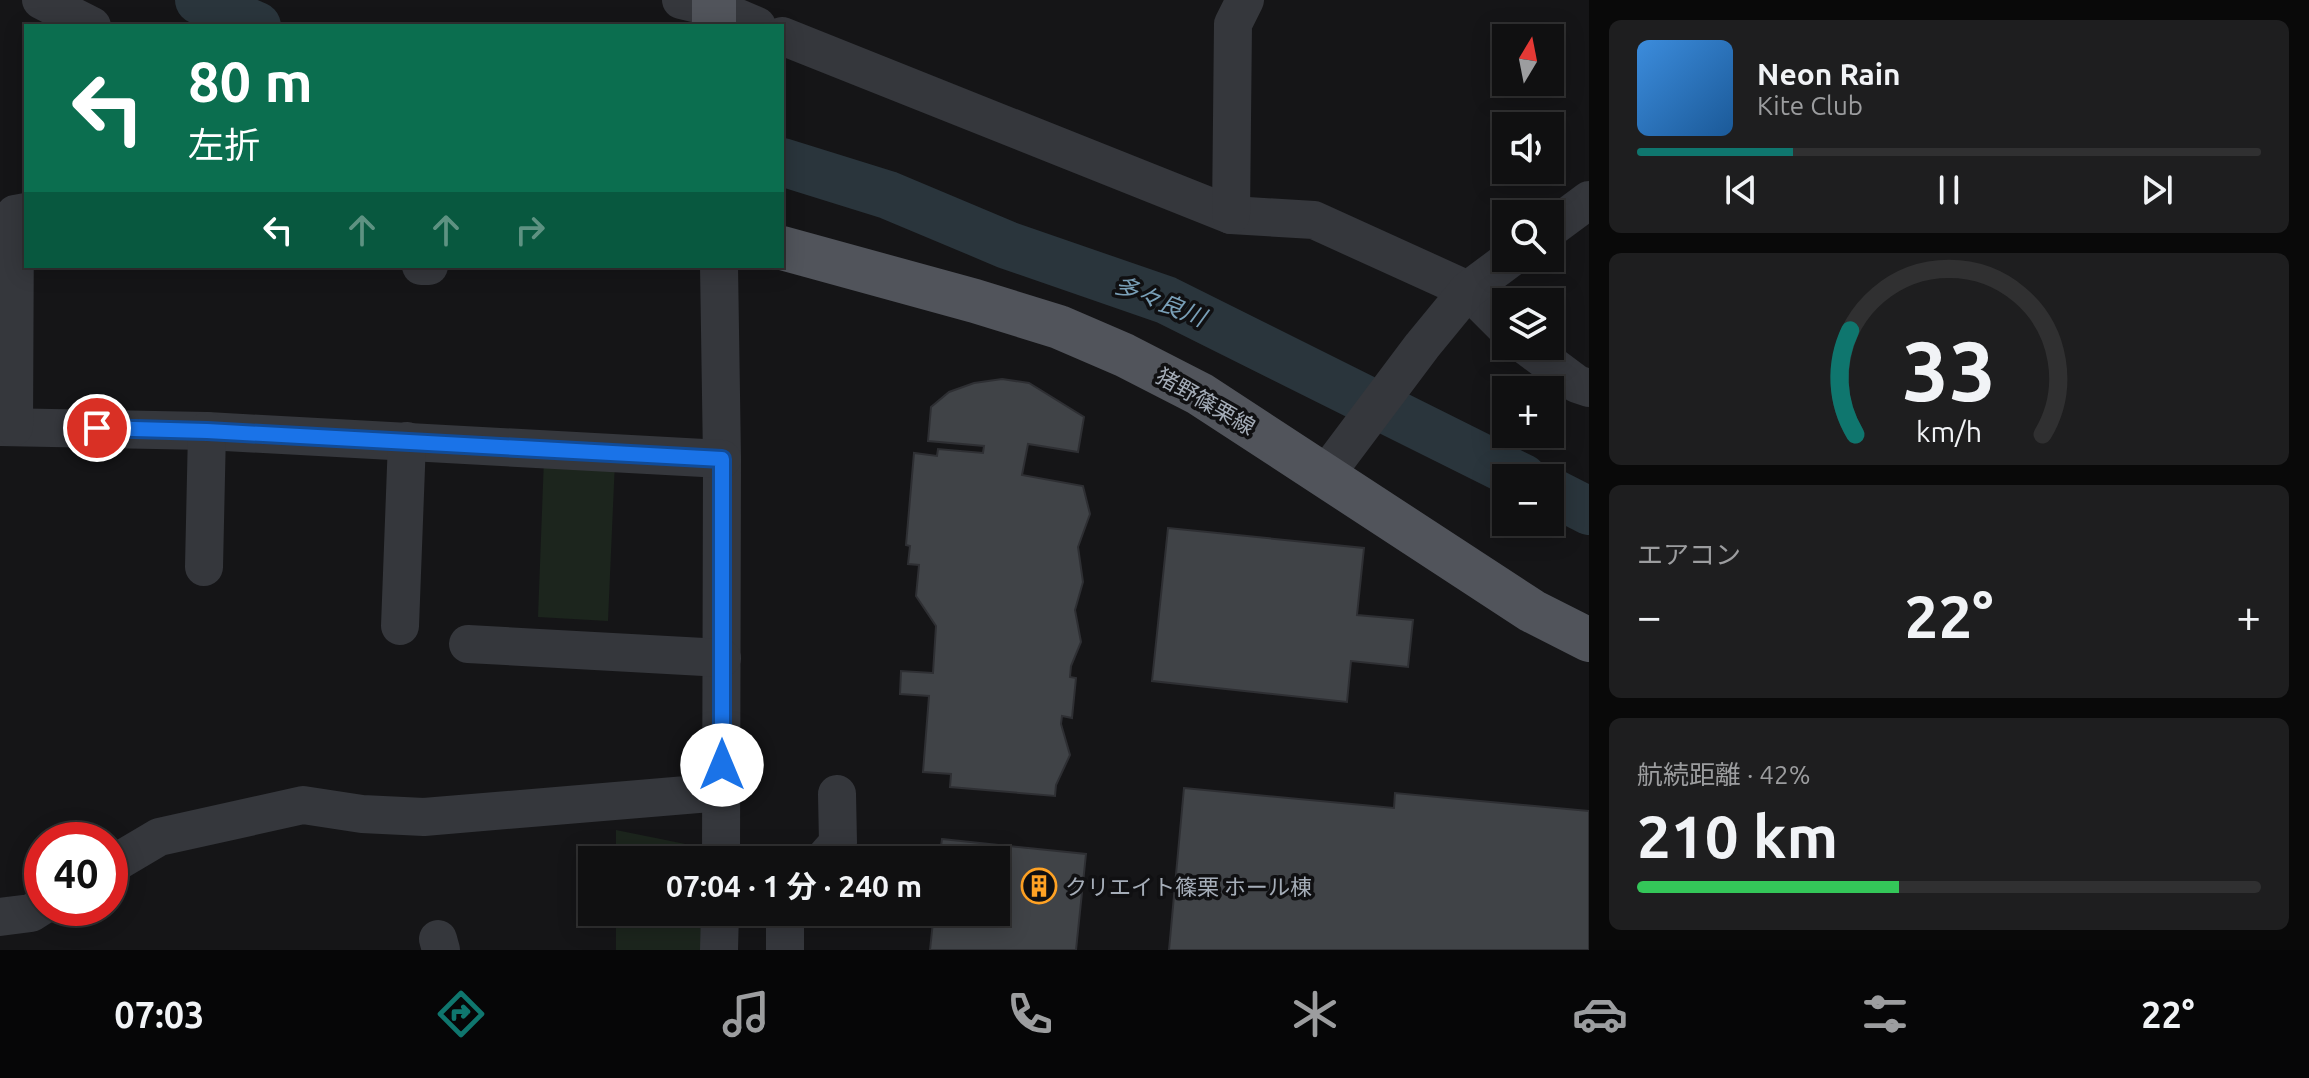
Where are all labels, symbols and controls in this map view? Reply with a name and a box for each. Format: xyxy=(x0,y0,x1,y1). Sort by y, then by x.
north arrow xyxy=(1492,24,1564,96)
map controls xyxy=(1492,24,1564,536)
text: 80 m xyxy=(188,50,313,113)
icon: left xyxy=(56,56,160,160)
text: Neon Rain xyxy=(1757,57,1901,91)
text: Kite Club xyxy=(1757,91,1863,120)
button: sound xyxy=(1492,112,1564,184)
text: 左折 xyxy=(188,124,260,165)
icon: previous xyxy=(1719,168,1763,212)
icon: pause xyxy=(1927,168,1971,212)
icon: next xyxy=(2135,168,2179,212)
button: search xyxy=(1492,200,1564,272)
icon: left xyxy=(256,208,300,252)
icon: ahead xyxy=(340,208,384,252)
icon: ahead xyxy=(424,208,468,252)
icon: right xyxy=(508,208,552,252)
water label: 多々良川 xyxy=(1110,271,1212,333)
button: layers xyxy=(1492,288,1564,360)
text: 33 xyxy=(1902,322,1996,416)
street label: 猪野篠栗線 xyxy=(1152,363,1260,439)
button: + xyxy=(1492,376,1564,448)
pin xyxy=(63,394,131,462)
icon: arrive xyxy=(75,406,119,450)
text: km/h xyxy=(1916,415,1982,447)
button: − xyxy=(1492,464,1564,536)
text: エアコン xyxy=(1637,540,1741,569)
text: 22° xyxy=(1905,582,1993,649)
text: − xyxy=(1637,591,1662,640)
text: + xyxy=(2236,591,2261,640)
position arrow xyxy=(680,723,764,807)
text: 航続距離 · 42% xyxy=(1637,760,1811,789)
text: 210 km xyxy=(1637,802,1838,869)
speed limit sign: 40 xyxy=(24,822,128,926)
building icon: クリエイト篠栗 ホール棟 xyxy=(1020,867,1058,905)
text: 07:04 · 1 分 · 240 m xyxy=(666,869,922,903)
place label: クリエイト篠栗 ホール棟 xyxy=(1065,874,1312,899)
icon: directions xyxy=(433,986,489,1042)
icon: music xyxy=(718,986,774,1042)
icon: phone xyxy=(1002,986,1058,1042)
icon: climate xyxy=(1287,986,1343,1042)
icon: car xyxy=(1572,986,1628,1042)
icon: filters xyxy=(1857,986,1913,1042)
text: 07:03 xyxy=(114,994,204,1035)
text: 22° xyxy=(2141,994,2195,1035)

